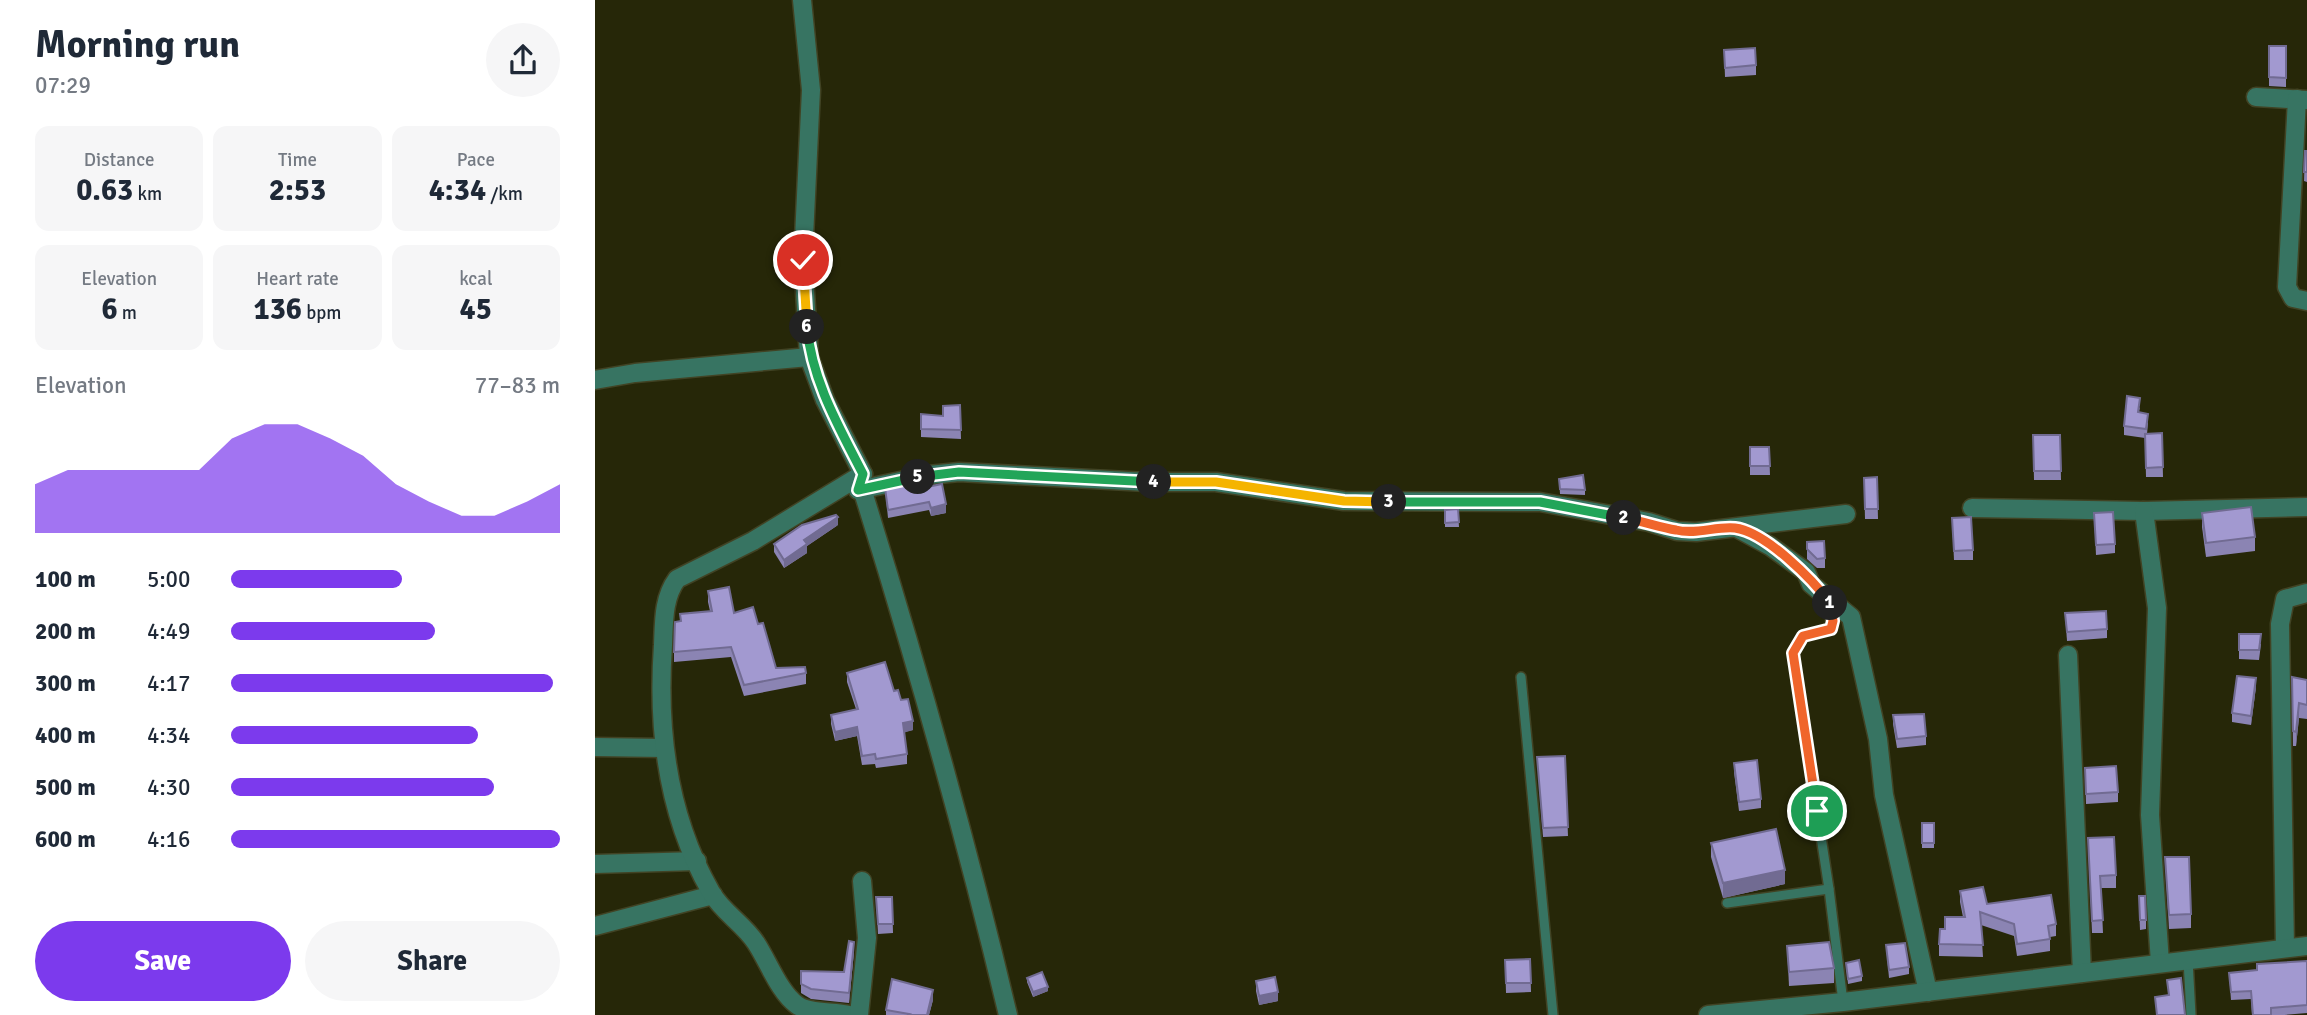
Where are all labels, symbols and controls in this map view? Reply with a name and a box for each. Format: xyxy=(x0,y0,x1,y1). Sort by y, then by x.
text: Morning run xyxy=(35,21,240,68)
button: share xyxy=(486,23,560,97)
text: 07:29 xyxy=(35,71,91,100)
text: Distance xyxy=(84,148,155,172)
text: Time xyxy=(278,148,317,172)
text: Pace xyxy=(457,148,495,172)
text: 0.63 xyxy=(76,172,133,209)
text: 2:53 xyxy=(269,172,326,209)
text: 4:34 xyxy=(429,172,486,209)
text: km xyxy=(133,182,162,206)
text: /km xyxy=(486,182,523,206)
pin xyxy=(773,230,833,290)
icon: check xyxy=(784,241,822,279)
text: Elevation xyxy=(81,267,157,291)
text: Heart rate xyxy=(256,267,339,291)
text: kcal xyxy=(459,267,492,291)
text: 6 xyxy=(101,291,118,328)
text: 136 xyxy=(253,291,302,328)
text: 45 xyxy=(460,291,492,328)
text: m xyxy=(118,301,137,325)
text: bpm xyxy=(302,301,342,325)
pin: 6 xyxy=(789,310,825,344)
text: 6 xyxy=(801,314,812,338)
text: Elevation xyxy=(35,371,127,400)
text: 77–83 m xyxy=(475,371,560,400)
pin: 5 xyxy=(901,460,935,494)
text: 5 xyxy=(912,464,923,488)
pin: 4 xyxy=(1137,464,1171,500)
text: 4 xyxy=(1148,469,1159,493)
pin: 3 xyxy=(1371,484,1407,520)
text: 3 xyxy=(1383,489,1394,513)
pin: 2 xyxy=(1607,500,1641,536)
text: 2 xyxy=(1618,505,1629,529)
text: 100 m xyxy=(35,565,96,594)
text: 5:00 xyxy=(147,565,190,594)
pin: 1 xyxy=(1813,586,1847,620)
text: 1 xyxy=(1824,590,1835,614)
text: 200 m xyxy=(35,617,96,646)
text: 4:49 xyxy=(147,617,190,646)
text: 300 m xyxy=(35,669,96,698)
text: 4:17 xyxy=(147,669,190,698)
text: 400 m xyxy=(35,721,96,750)
text: 4:34 xyxy=(147,721,190,750)
text: 500 m xyxy=(35,773,96,802)
text: 4:30 xyxy=(147,773,190,802)
pin xyxy=(1787,781,1847,841)
icon: arrive xyxy=(1798,792,1836,830)
text: 600 m xyxy=(35,825,96,854)
text: 4:16 xyxy=(147,825,190,854)
button: Save xyxy=(35,921,291,1001)
button: Share xyxy=(305,921,560,1001)

